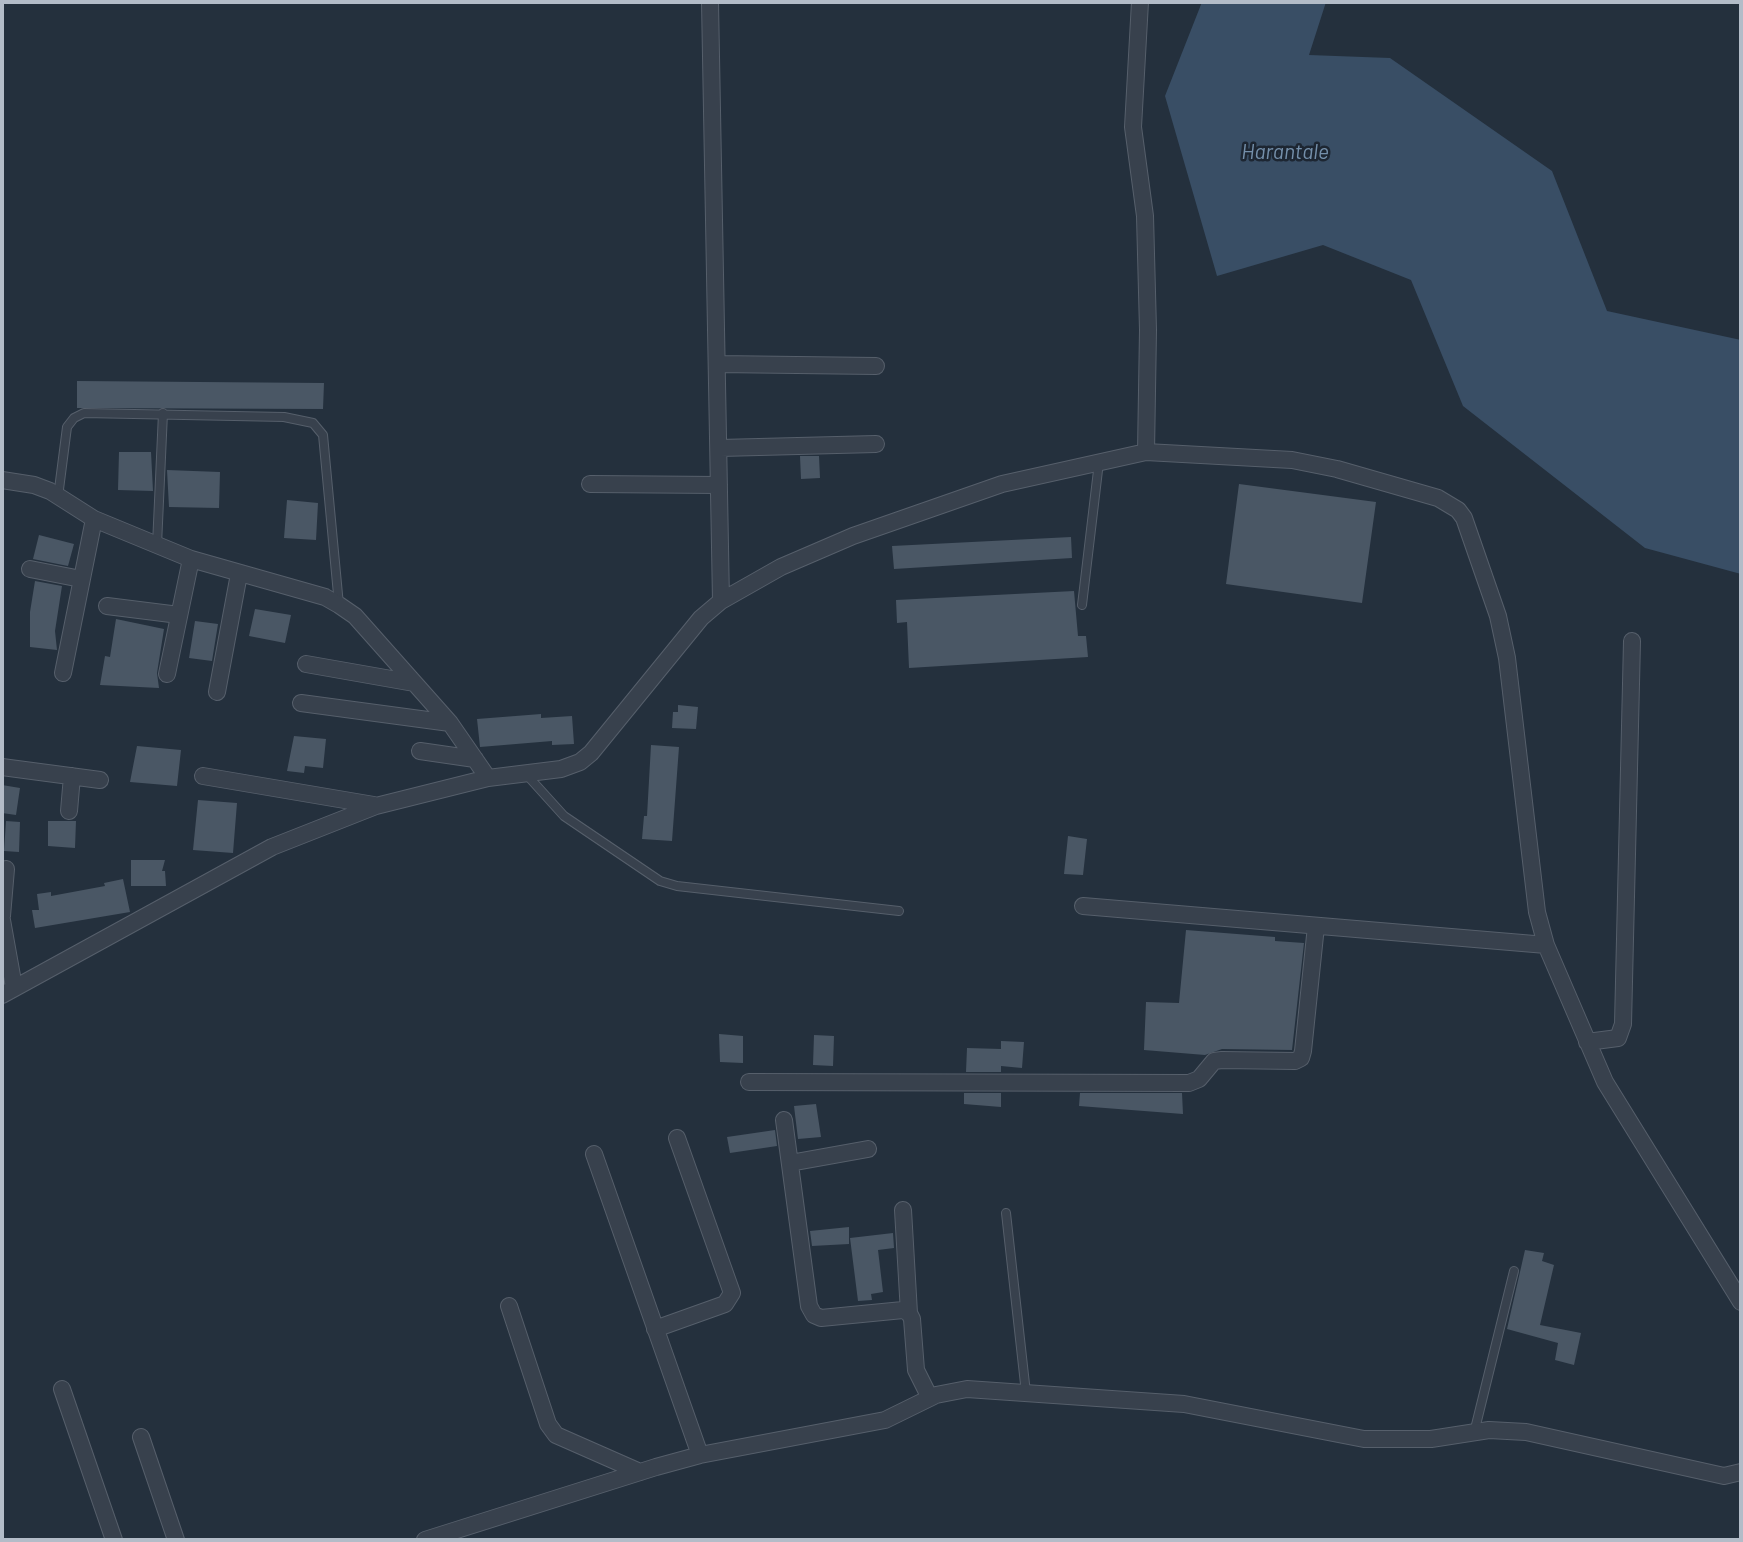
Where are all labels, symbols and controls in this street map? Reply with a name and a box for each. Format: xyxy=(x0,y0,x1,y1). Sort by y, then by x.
water label: Harantale xyxy=(1241,139,1329,165)

